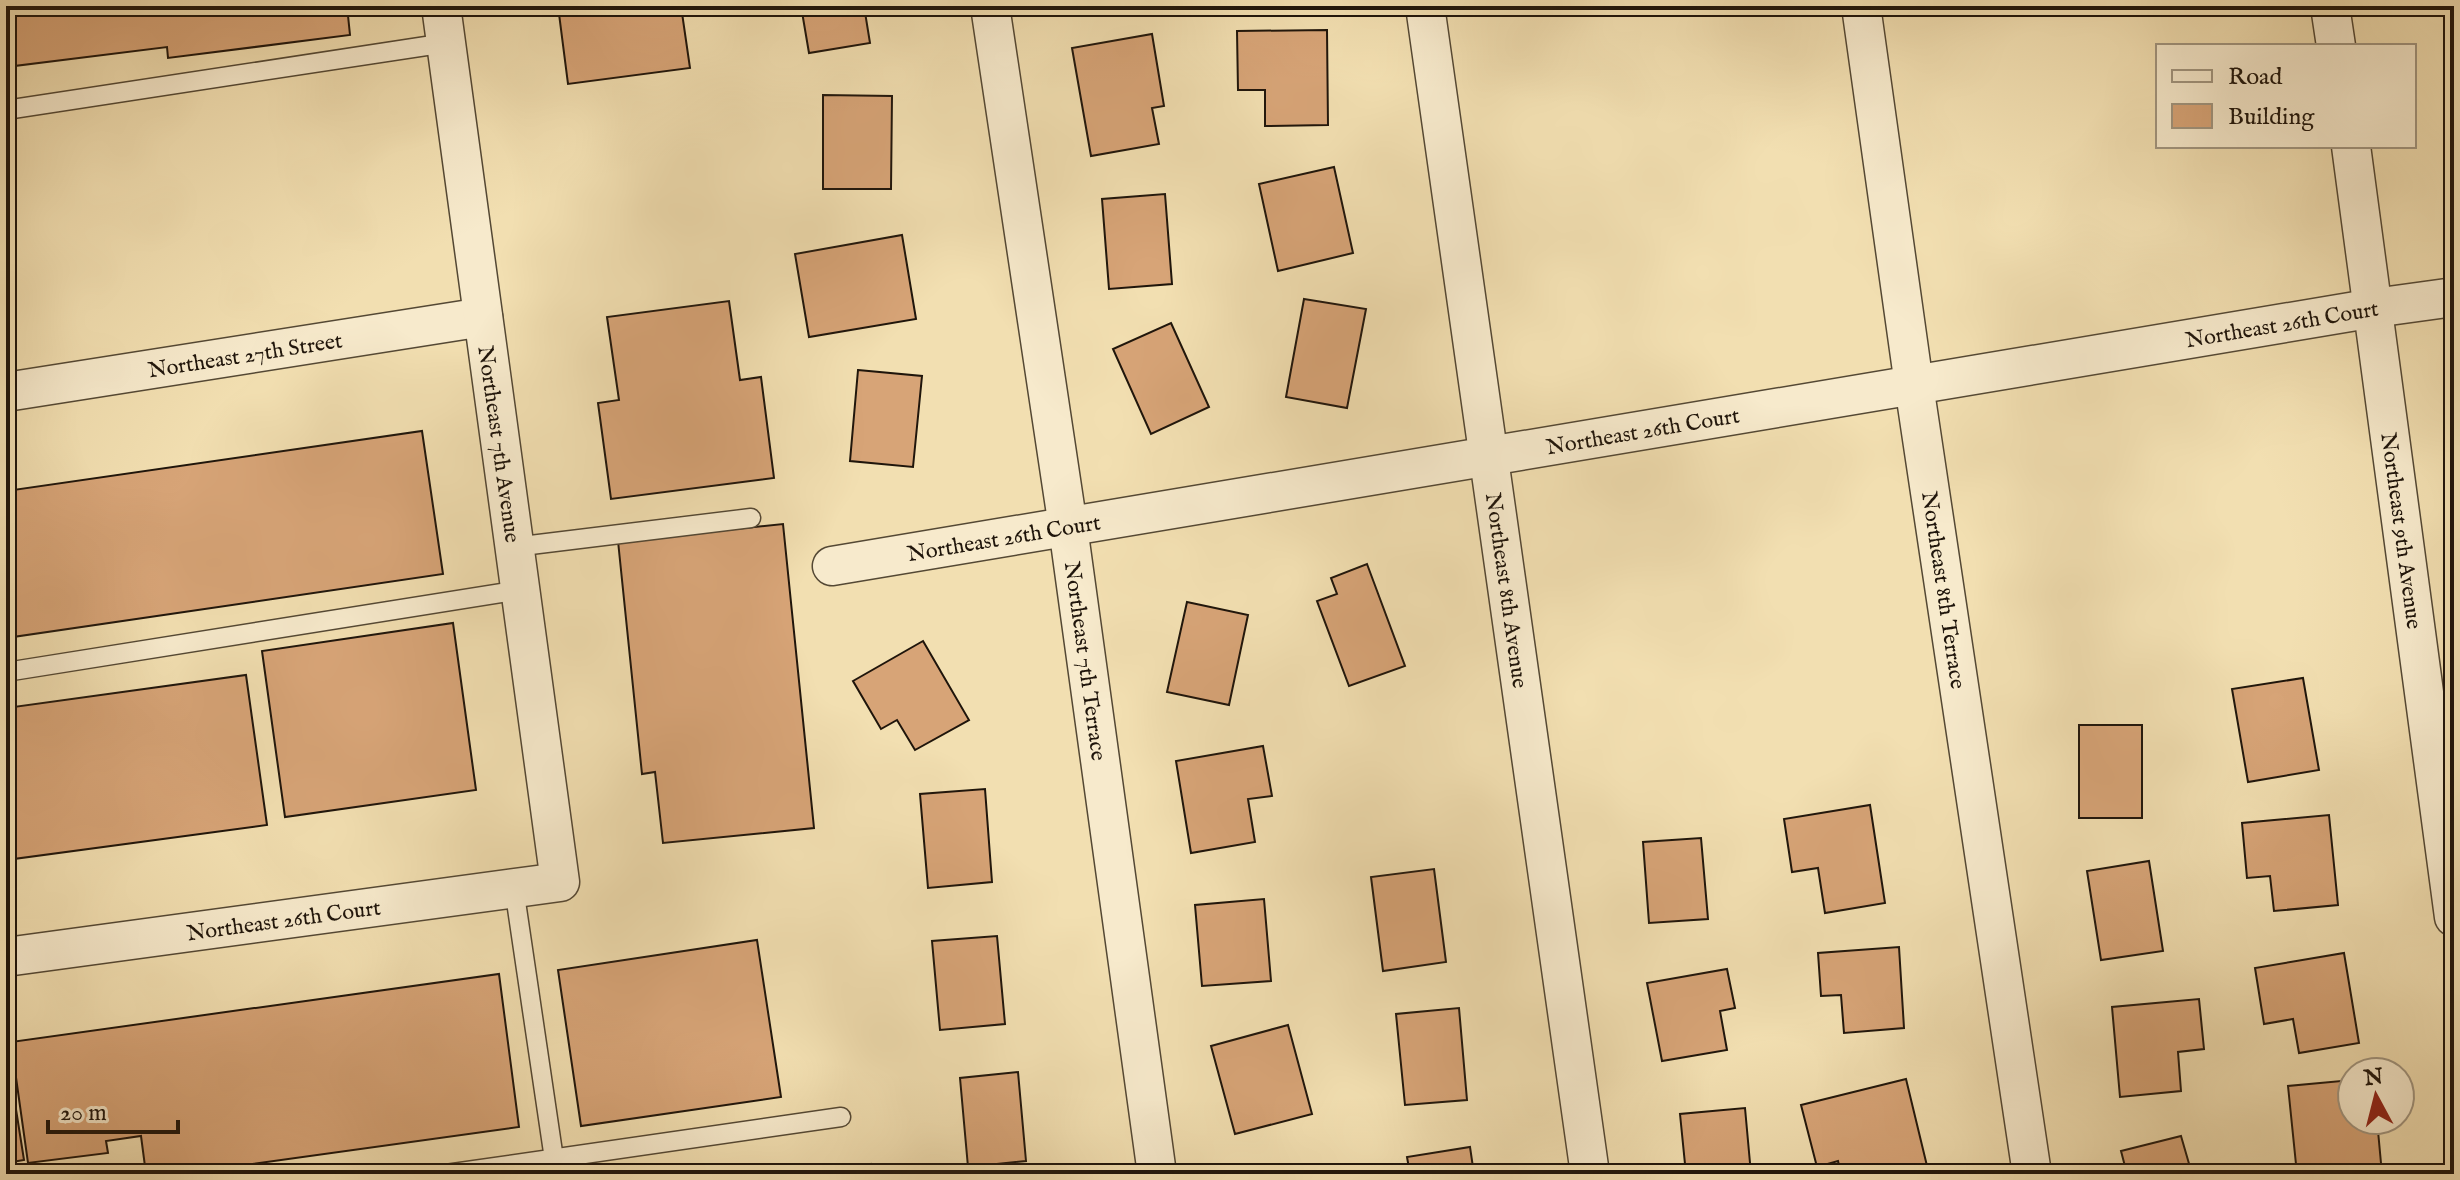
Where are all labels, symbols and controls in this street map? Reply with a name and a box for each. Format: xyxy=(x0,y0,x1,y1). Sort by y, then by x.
legend xyxy=(2156,44,2416,148)
text: Road xyxy=(2228,62,2282,93)
text: Building xyxy=(2228,102,2315,133)
street label: Northeast 26th Court xyxy=(2183,295,2381,355)
street label: Northeast 27th Street xyxy=(146,327,345,385)
street label: Northeast 7th Avenue xyxy=(470,344,526,545)
street label: Northeast 26th Court xyxy=(1544,402,1742,462)
street label: Northeast 9th Avenue xyxy=(2373,431,2427,631)
street label: Northeast 8th Terrace xyxy=(1914,490,1971,691)
street label: Northeast 8th Avenue xyxy=(1478,491,1533,690)
street label: Northeast 26th Court xyxy=(905,509,1103,569)
street label: Northeast 7th Terrace xyxy=(1057,560,1112,763)
street label: Northeast 26th Court xyxy=(185,894,383,948)
north arrow xyxy=(2336,1056,2416,1136)
text: N xyxy=(2362,1063,2385,1093)
scale bar xyxy=(48,1084,178,1134)
text: 20 m xyxy=(60,1098,107,1129)

